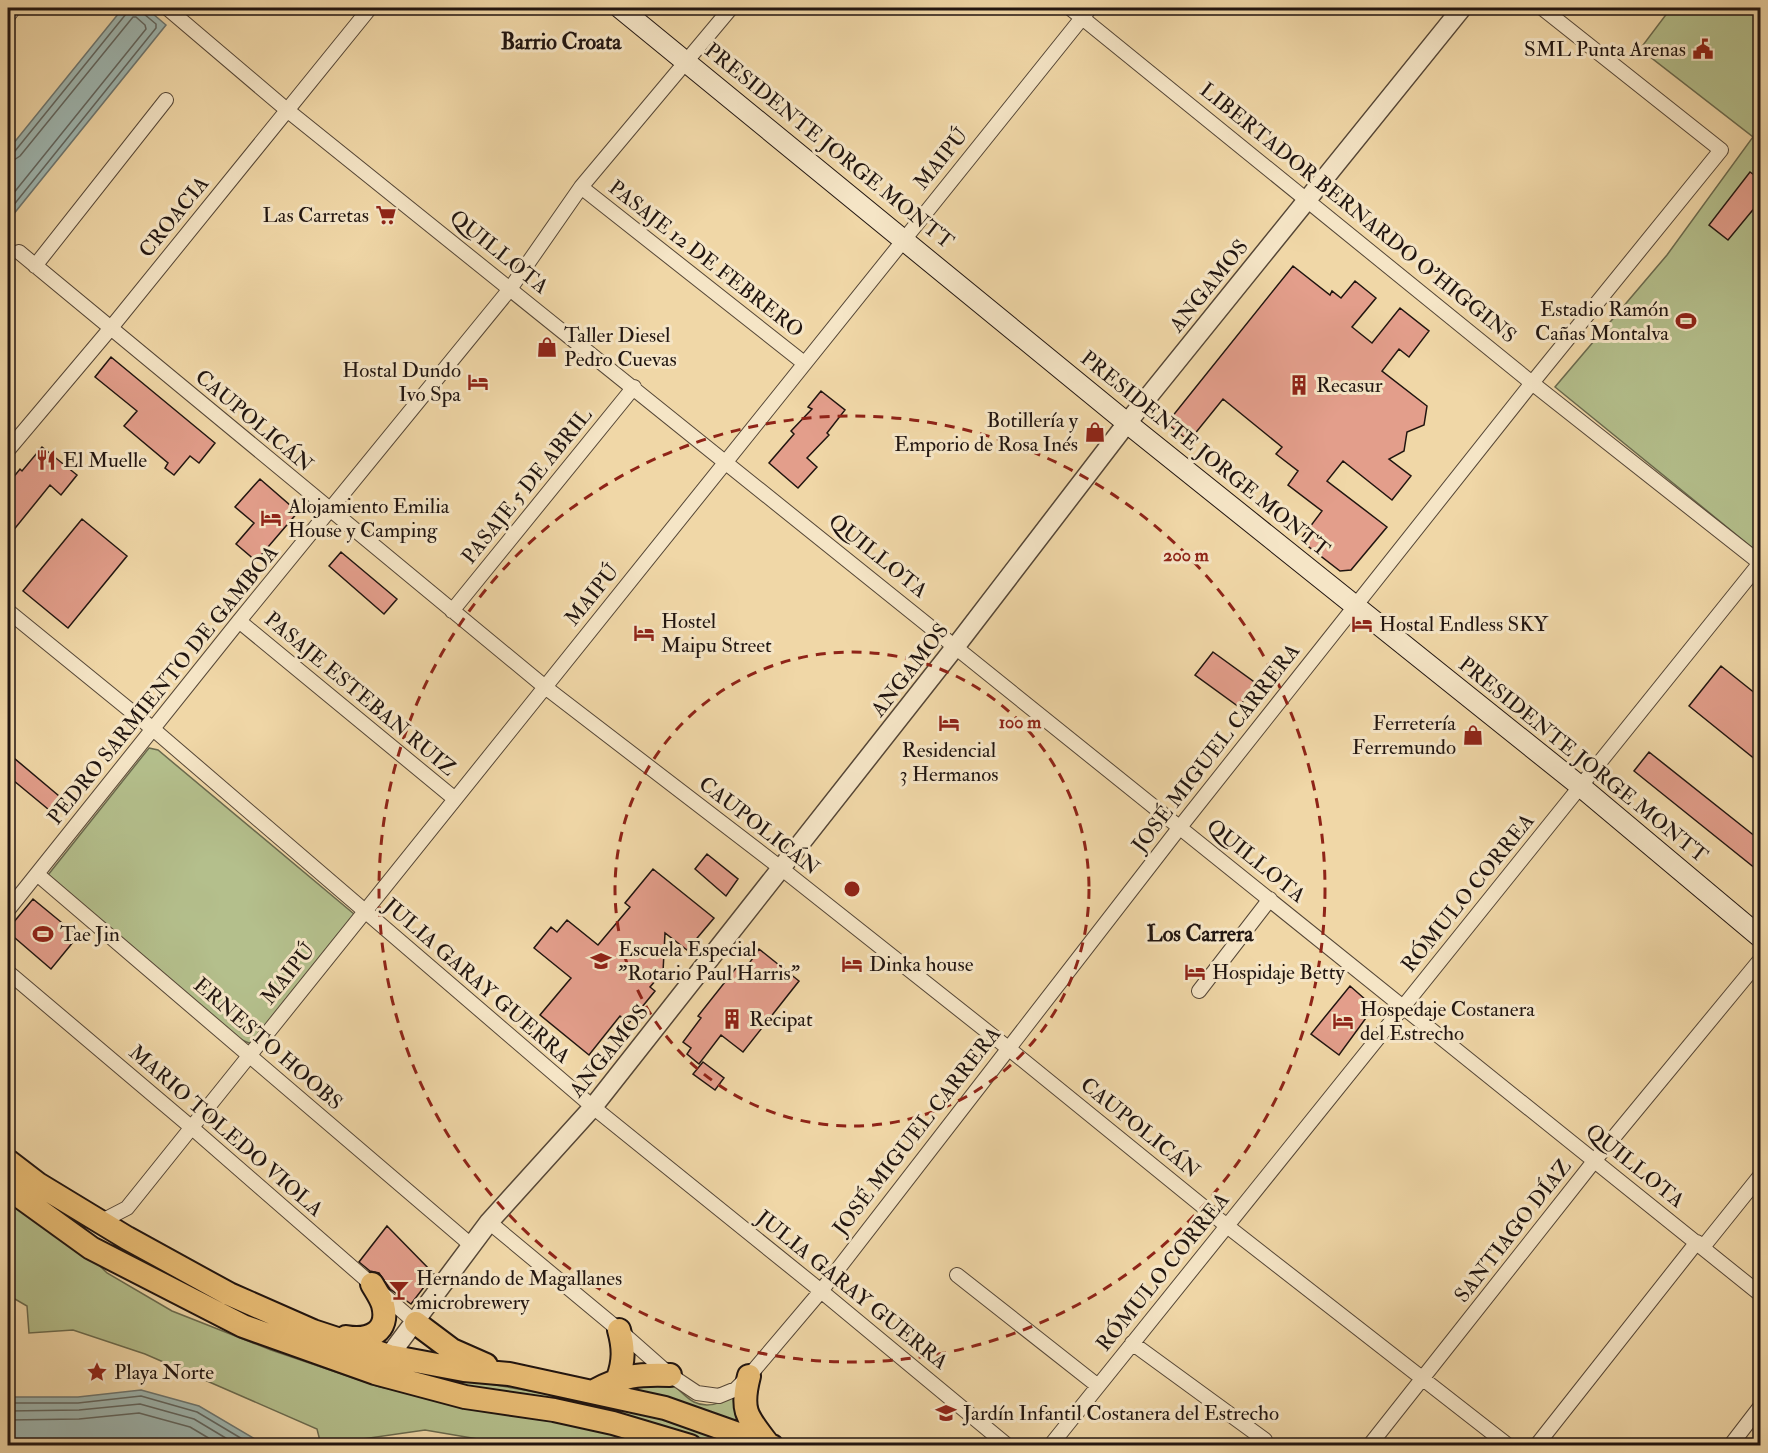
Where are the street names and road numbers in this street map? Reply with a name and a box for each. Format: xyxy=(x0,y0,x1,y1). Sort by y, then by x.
street label: PRESIDENTE JORGE MONTT xyxy=(699,37,959,255)
street label: LIBERTADOR BERNARDO O'HIGGINS xyxy=(1194,77,1522,349)
street label: MAIPÚ xyxy=(908,122,974,195)
street label: CROACIA xyxy=(133,171,215,263)
street label: PASAJE 12 DE FEBRERO xyxy=(603,174,809,344)
street label: QUILLOTA xyxy=(444,204,554,300)
street label: ANGAMOS xyxy=(1163,234,1255,339)
street label: PRESIDENTE JORGE MONTT xyxy=(1075,345,1335,563)
street label: CAUPOLICÁN xyxy=(189,364,319,478)
street label: PASAJE 5 DE ABRIL xyxy=(456,402,598,570)
street label: QUILLOTA xyxy=(823,508,933,604)
street label: PEDRO SARMIENTO DE GAMBOA xyxy=(42,540,284,830)
street label: MAIPÚ xyxy=(559,558,625,631)
street label: PASAJE ESTEBAN RUIZ xyxy=(259,606,462,782)
street label: ANGAMOS xyxy=(864,618,955,723)
street label: JOSÉ MIGUEL CARRERA xyxy=(1125,638,1306,859)
street label: PRESIDENTE JORGE MONTT xyxy=(1453,651,1713,869)
street label: CAUPOLICÁN xyxy=(693,770,825,882)
street label: RÓMULO CORREA xyxy=(1396,808,1540,978)
street label: QUILLOTA xyxy=(1201,813,1311,909)
street label: JULIA GARAY GUERRA xyxy=(377,892,576,1070)
street label: MAIPÚ xyxy=(255,937,321,1010)
street label: ERNESTO HOOBS xyxy=(188,972,348,1116)
street label: ANGAMOS xyxy=(563,999,655,1104)
street label: JOSÉ MIGUEL CARRERA xyxy=(826,1021,1007,1242)
street label: MARIO TOLEDO VIOLA xyxy=(123,1039,329,1223)
street label: CAUPOLICÁN xyxy=(1075,1072,1205,1185)
street label: QUILLOTA xyxy=(1580,1118,1690,1214)
street label: SANTIAGO DÍAZ xyxy=(1449,1154,1578,1308)
street label: RÓMULO CORREA xyxy=(1091,1187,1235,1357)
street label: JULIA GARAY GUERRA xyxy=(750,1204,953,1376)

